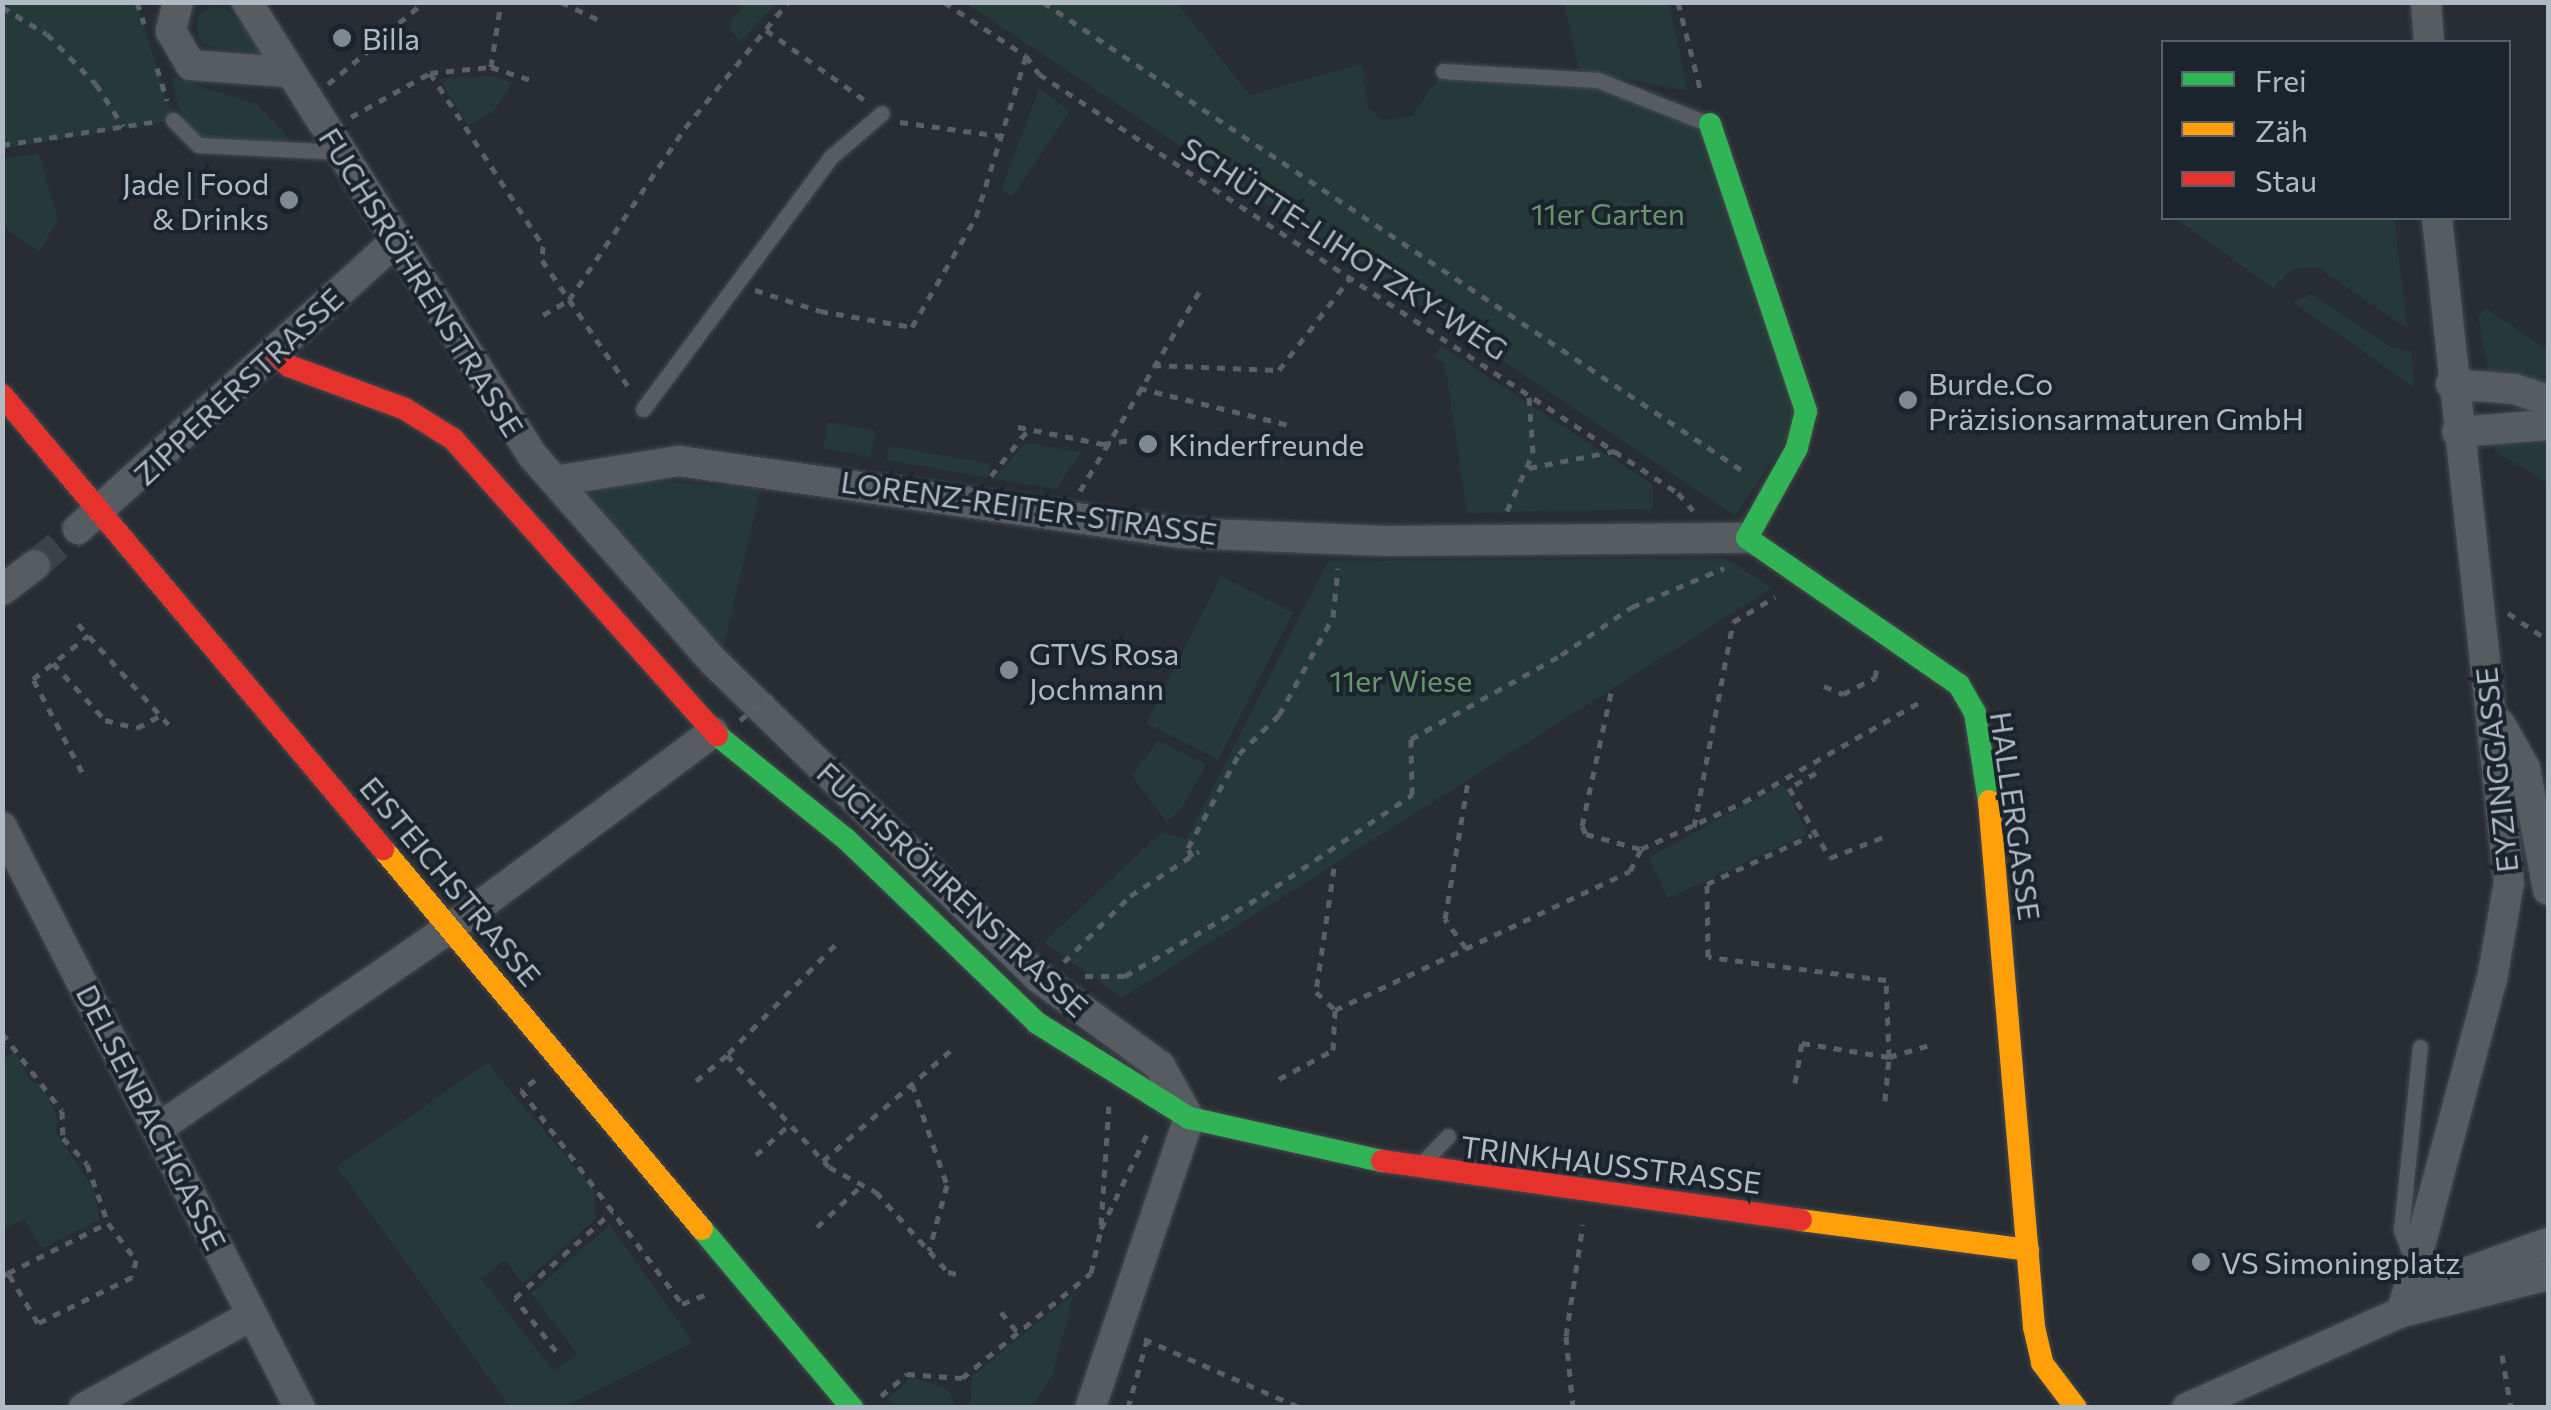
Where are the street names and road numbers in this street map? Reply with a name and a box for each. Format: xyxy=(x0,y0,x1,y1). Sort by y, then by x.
street label: FUCHSRÖHRENSTRASSE xyxy=(312,121,532,443)
street label: SCHÜTTE-LIHOTZKY-WEG xyxy=(1175,129,1515,367)
street label: ZIPPERERSTRASSE xyxy=(126,280,350,492)
street label: LORENZ-REITER-STRASSE xyxy=(839,463,1219,551)
street label: EYZINGGASSE xyxy=(2467,666,2525,874)
street label: HALLERGASSE xyxy=(1984,709,2048,923)
street label: FUCHSRÖHRENSTRASSE xyxy=(810,754,1096,1024)
street label: EISTEICHSTRASSE xyxy=(353,769,549,993)
street label: DELSENBACHGASSE xyxy=(69,978,235,1256)
street label: TRINKHAUSSTRASSE xyxy=(1459,1128,1763,1200)

